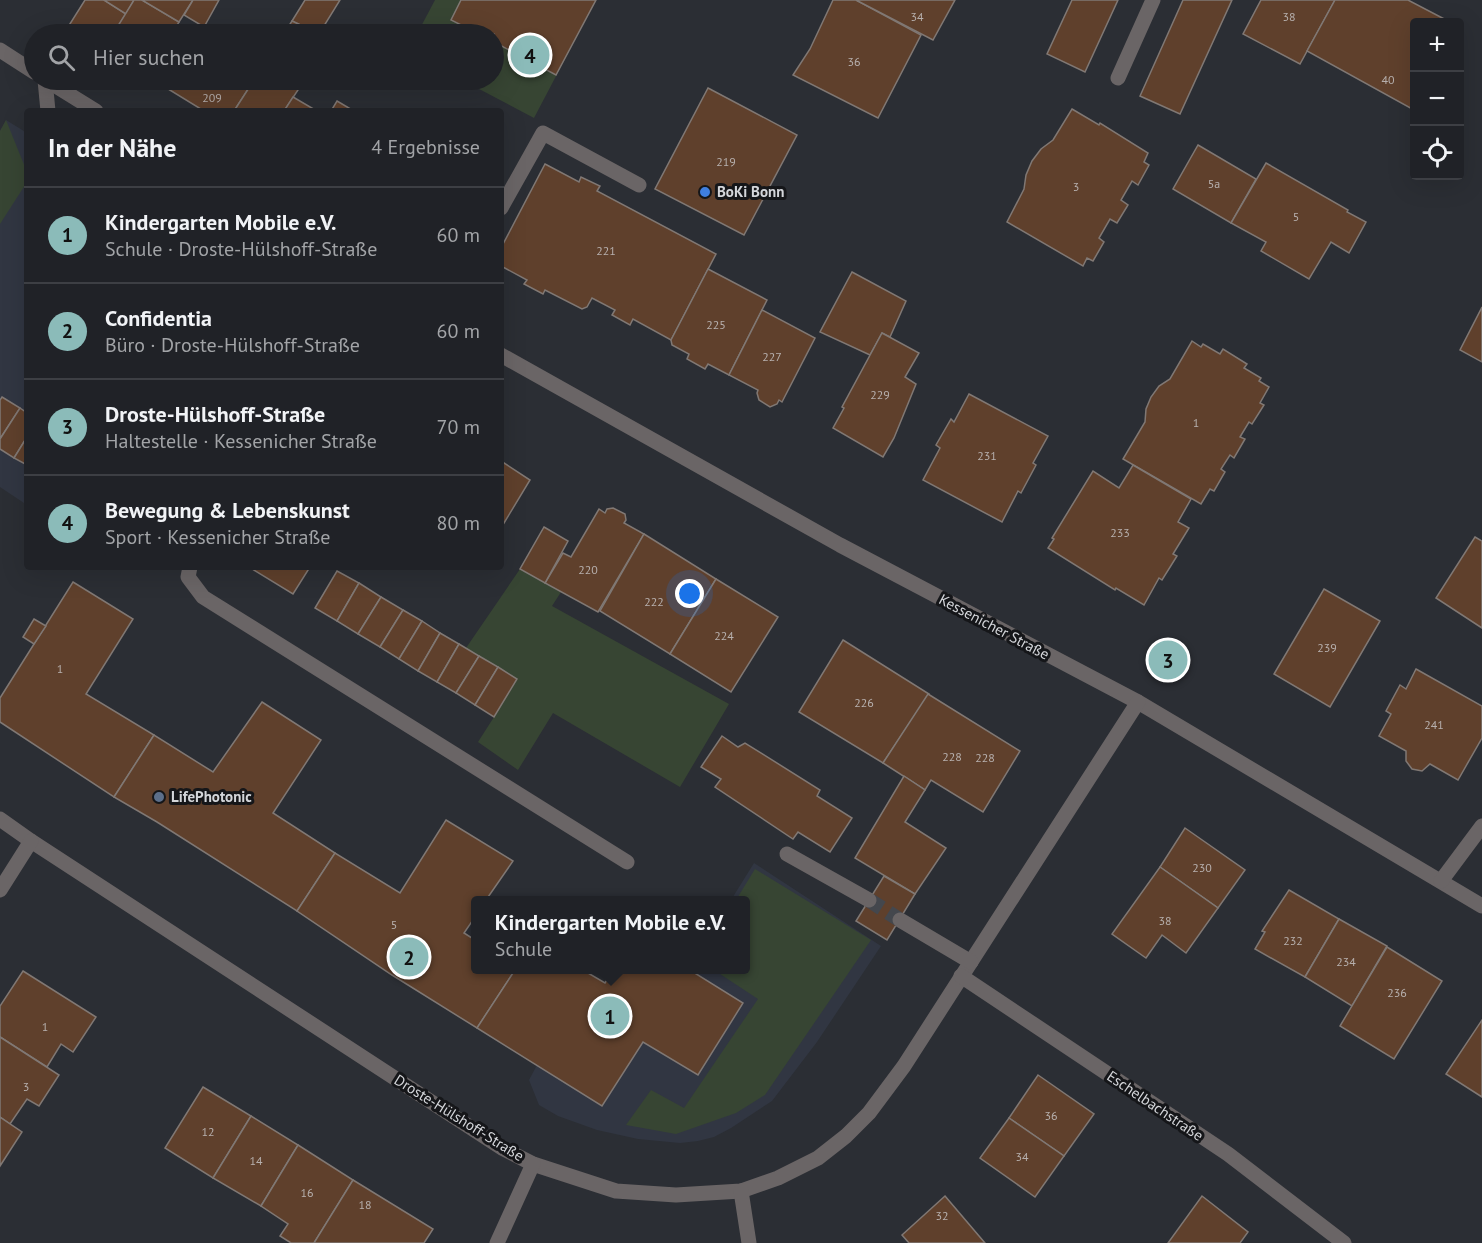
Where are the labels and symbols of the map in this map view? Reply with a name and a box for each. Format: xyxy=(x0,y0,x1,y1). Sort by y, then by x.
house number: 34 xyxy=(910,9,924,24)
house number: 38 xyxy=(1282,9,1296,24)
pin: 4 xyxy=(510,32,550,78)
house number: 36 xyxy=(847,54,861,69)
house number: 40 xyxy=(1381,72,1395,87)
house number: 209 xyxy=(202,90,222,105)
house number: 219 xyxy=(716,154,736,169)
house number: 5a xyxy=(1208,176,1220,191)
house number: 3 xyxy=(1073,179,1079,194)
place label: BoKi Bonn xyxy=(717,182,784,201)
marker: BoKi Bonn xyxy=(698,185,712,199)
house number: 5 xyxy=(1293,209,1299,224)
house number: 221 xyxy=(596,243,616,258)
house number: 225 xyxy=(706,317,726,332)
house number: 227 xyxy=(762,349,782,364)
house number: 229 xyxy=(870,387,890,402)
house number: 1 xyxy=(1193,415,1199,430)
house number: 231 xyxy=(977,448,997,463)
house number: 233 xyxy=(1110,525,1130,540)
house number: 220 xyxy=(578,562,598,577)
your location xyxy=(675,579,704,608)
street label: Kessenicher Straße xyxy=(936,589,1053,664)
house number: 222 xyxy=(644,594,664,609)
house number: 224 xyxy=(714,628,734,643)
pin: 3 xyxy=(1148,638,1188,682)
house number: 239 xyxy=(1317,640,1337,655)
house number: 1 xyxy=(57,661,63,676)
house number: 226 xyxy=(854,695,874,710)
house number: 241 xyxy=(1424,717,1444,732)
house number: 228 xyxy=(942,749,962,764)
house number: 228 xyxy=(975,750,995,765)
place label: LifePhotonic xyxy=(171,787,252,806)
marker: LifePhotonic xyxy=(152,790,166,804)
house number: 230 xyxy=(1192,860,1212,875)
house number: 38 xyxy=(1158,913,1172,928)
house number: 5 xyxy=(391,917,397,932)
house number: 232 xyxy=(1283,933,1303,948)
pin: 2 xyxy=(390,934,428,980)
house number: 234 xyxy=(1336,954,1356,969)
house number: 236 xyxy=(1387,985,1407,1000)
pin: 1 xyxy=(590,994,630,1038)
house number: 1 xyxy=(42,1019,48,1034)
street label: Eschelbachstraße xyxy=(1103,1066,1207,1145)
street label: Droste-Hülshoff-Straße xyxy=(391,1070,528,1165)
house number: 3 xyxy=(23,1079,29,1094)
house number: 36 xyxy=(1044,1108,1058,1123)
house number: 12 xyxy=(201,1124,215,1139)
house number: 34 xyxy=(1015,1149,1029,1164)
house number: 14 xyxy=(249,1153,263,1168)
house number: 16 xyxy=(300,1185,314,1200)
house number: 18 xyxy=(358,1197,372,1212)
house number: 32 xyxy=(935,1208,949,1223)

